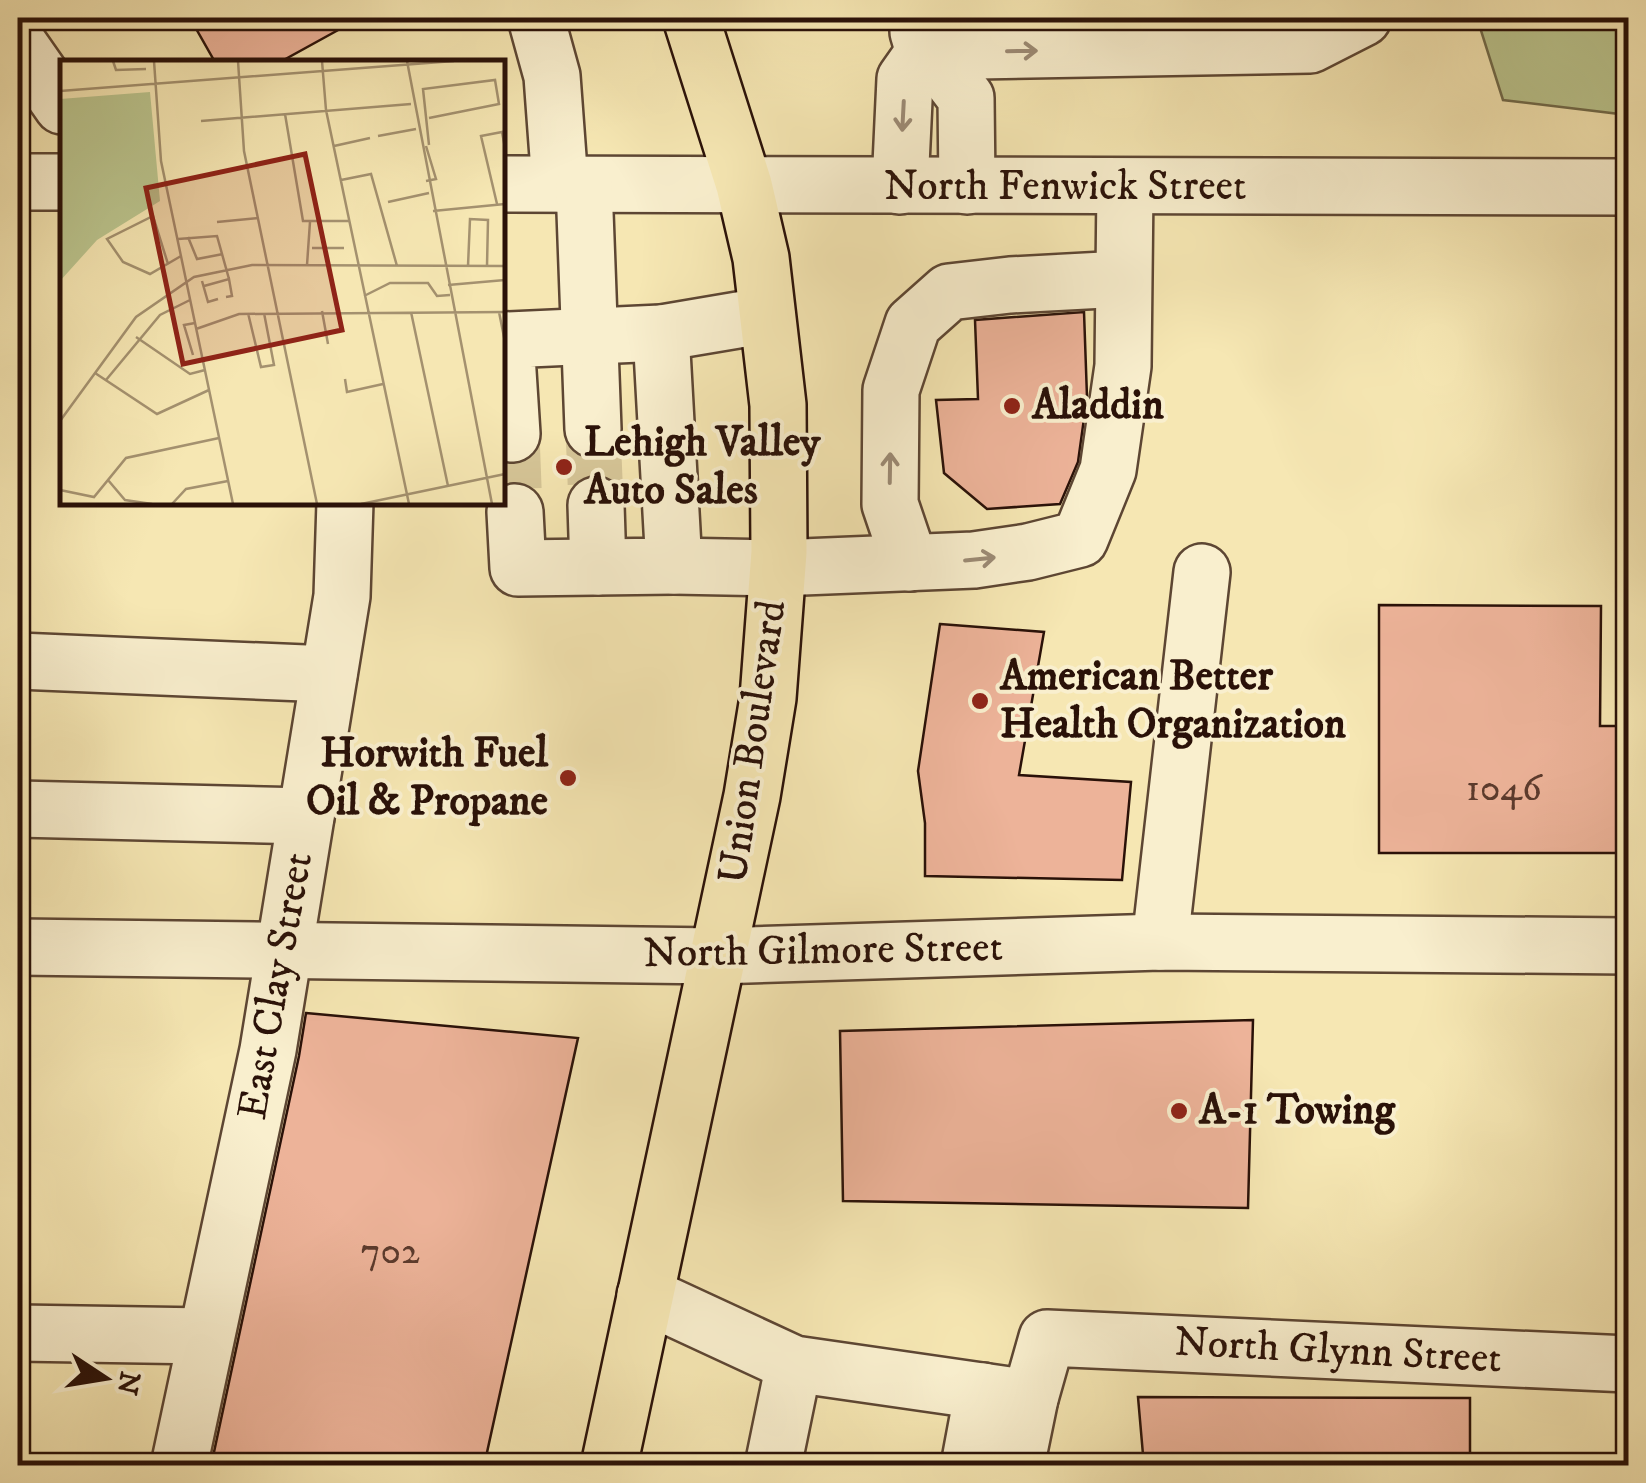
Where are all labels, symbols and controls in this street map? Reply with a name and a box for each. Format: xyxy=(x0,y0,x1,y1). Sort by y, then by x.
one-way arrow xyxy=(1005,41,1037,60)
inset map xyxy=(60,60,505,505)
one-way arrow xyxy=(893,100,912,132)
street label: North Fenwick Street xyxy=(884,161,1246,213)
place label: Aladdin xyxy=(1031,380,1164,432)
marker: Aladdin xyxy=(1001,395,1023,417)
place label: Lehigh Valley Auto Sales xyxy=(583,417,821,517)
one-way arrow xyxy=(881,453,900,485)
marker: Lehigh Valley Auto Sales xyxy=(553,456,575,478)
one-way arrow xyxy=(963,549,996,568)
street label: Union Boulevard xyxy=(707,597,799,887)
place label: American Better Health Organization xyxy=(999,651,1346,751)
marker: American Better Health Organization xyxy=(969,690,991,712)
place label: Horwith Fuel Oil & Propane xyxy=(306,728,549,828)
house number: 1046 xyxy=(1466,765,1543,813)
marker: Horwith Fuel Oil & Propane xyxy=(557,767,579,789)
street label: East Clay Street xyxy=(227,848,325,1124)
street label: North Gilmore Street xyxy=(643,922,1003,980)
place label: A-1 Towing xyxy=(1198,1085,1397,1137)
marker: A-1 Towing xyxy=(1168,1100,1190,1122)
house number: 702 xyxy=(360,1228,420,1276)
street label: North Glynn Street xyxy=(1173,1316,1503,1386)
north arrow xyxy=(55,1328,155,1428)
text: N xyxy=(108,1368,147,1398)

